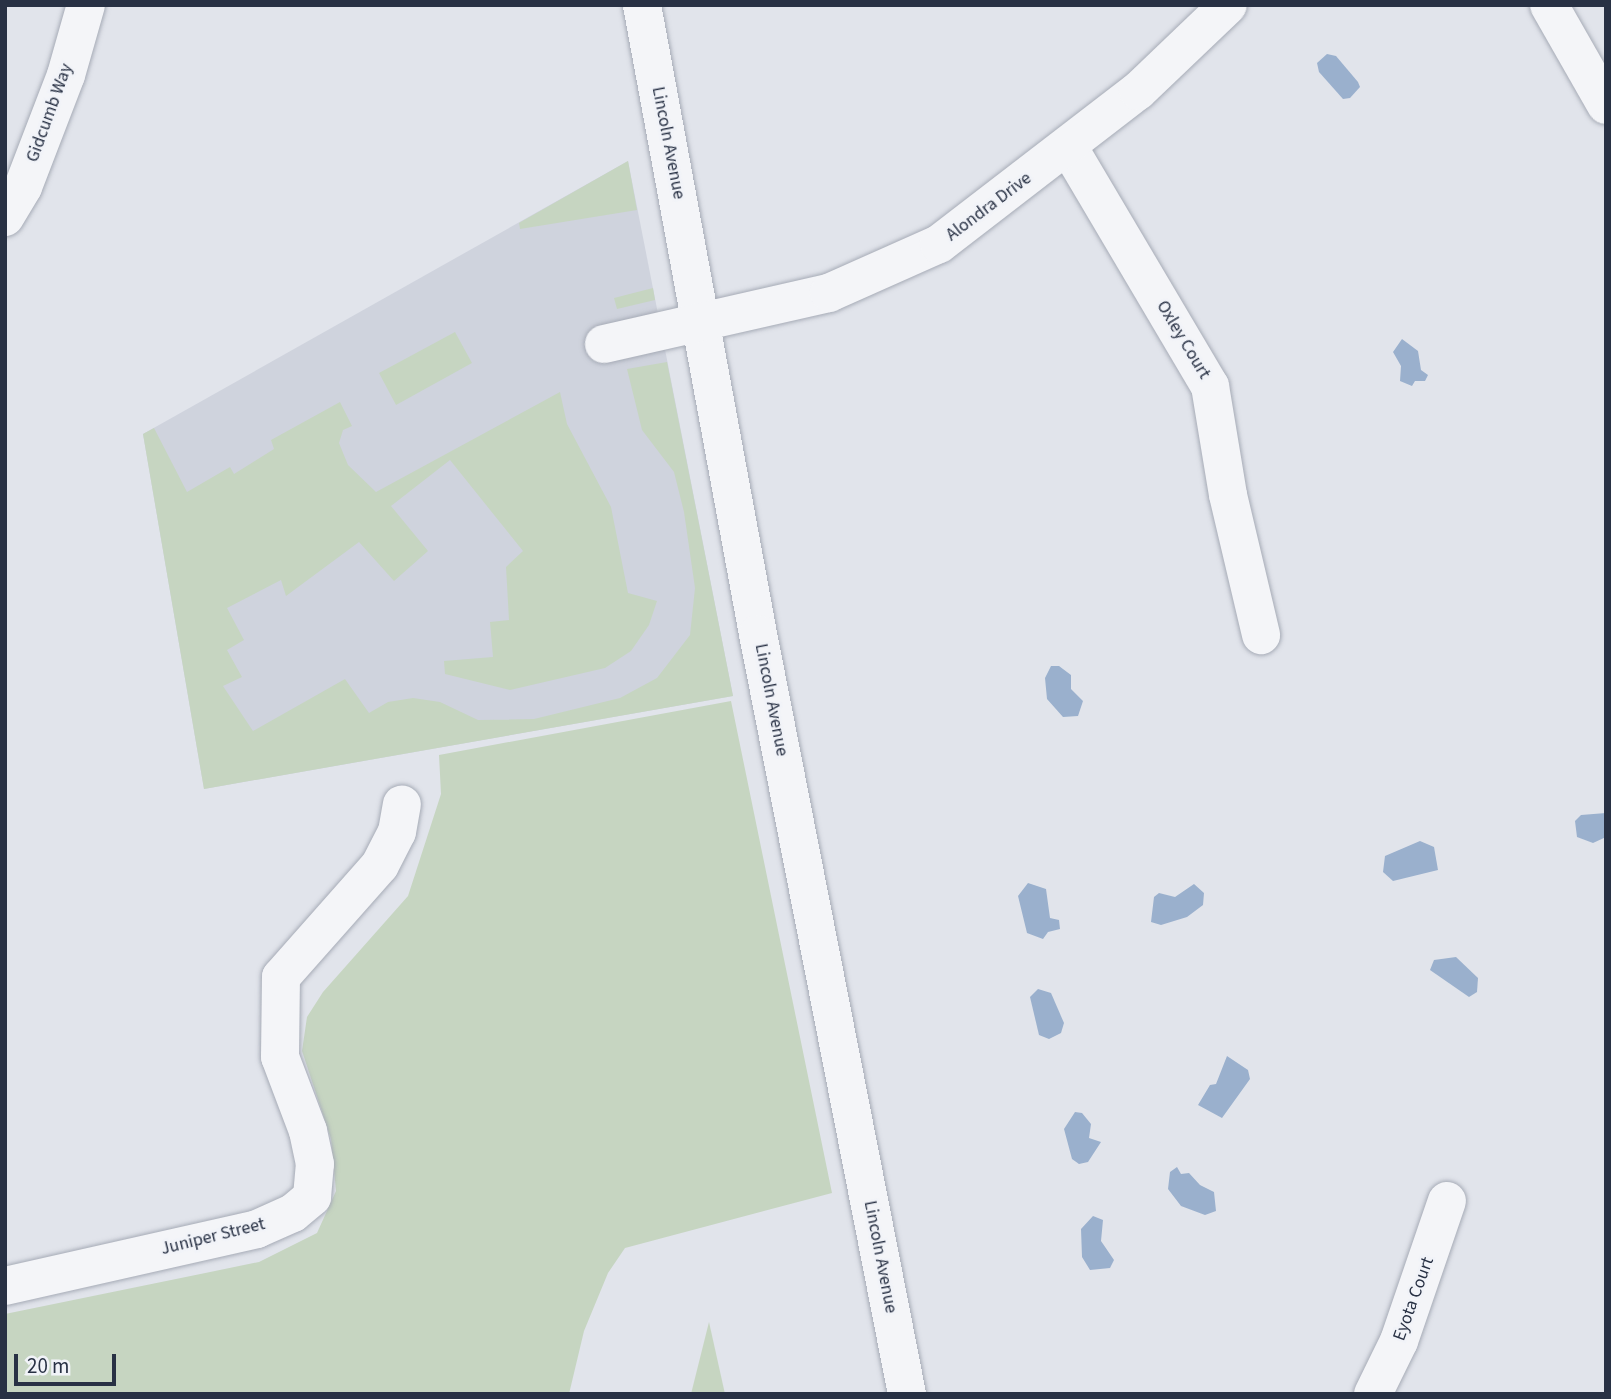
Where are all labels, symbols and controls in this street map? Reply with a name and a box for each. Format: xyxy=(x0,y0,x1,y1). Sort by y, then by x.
street label: Gidcumb Way xyxy=(22,61,78,165)
street label: Lincoln Avenue xyxy=(647,85,689,201)
street label: Alondra Drive xyxy=(942,168,1036,246)
street label: Oxley Court xyxy=(1151,297,1215,383)
street label: Lincoln Avenue xyxy=(750,642,792,758)
street label: Lincoln Avenue xyxy=(859,1199,901,1315)
street label: Juniper Street xyxy=(159,1214,267,1260)
street label: Eyota Court xyxy=(1389,1254,1439,1344)
scale bar xyxy=(18,1340,119,1384)
text: 20 m xyxy=(27,1351,69,1381)

